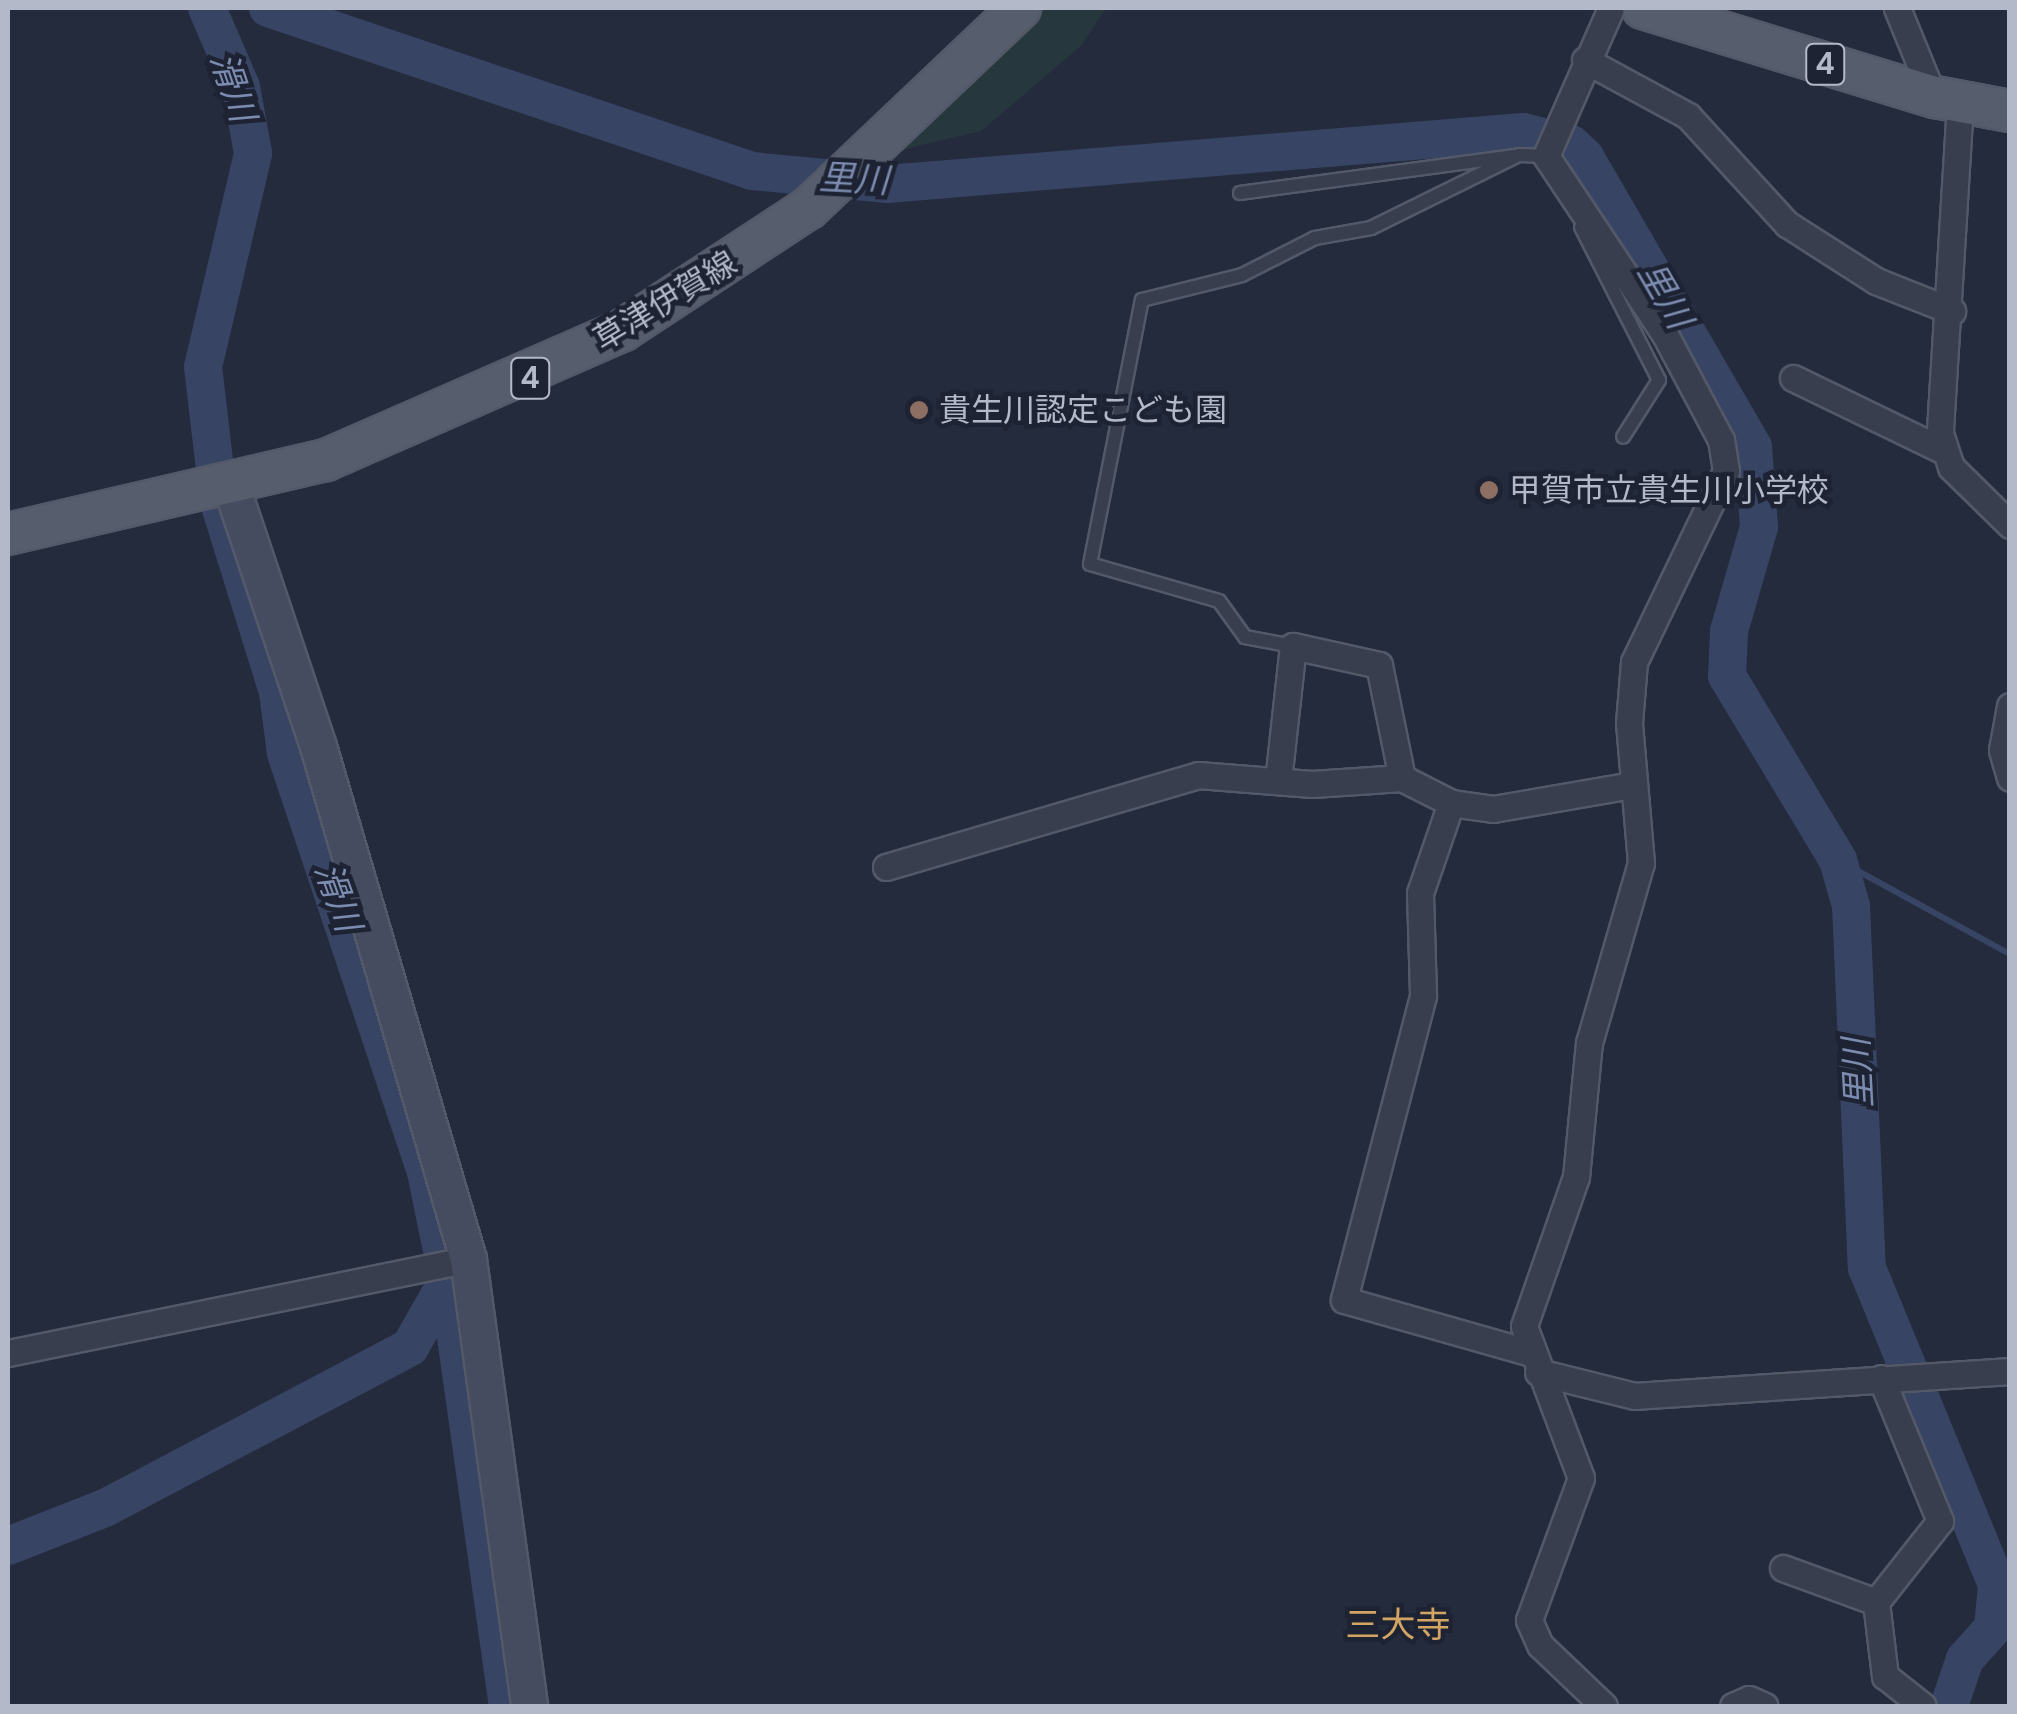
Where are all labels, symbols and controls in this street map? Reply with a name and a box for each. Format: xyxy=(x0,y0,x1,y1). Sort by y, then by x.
road number: 4 xyxy=(1805,39,1845,89)
water label: 滑川 xyxy=(202,47,264,127)
water label: 里川 xyxy=(818,156,890,202)
street label: 草津伊賀線 xyxy=(587,243,743,359)
water label: 里川 xyxy=(1629,254,1701,336)
road number: 4 xyxy=(510,353,550,403)
place label: 貴生川認定こども園 xyxy=(939,391,1227,429)
marker: 貴生川認定こども園 xyxy=(908,399,930,421)
place label: 甲賀市立貴生川小学校 xyxy=(1509,471,1829,509)
marker: 甲賀市立貴生川小学校 xyxy=(1478,479,1500,501)
water label: 滑川 xyxy=(306,857,370,937)
water label: 里川 xyxy=(1835,1037,1881,1109)
district label: 三大寺 xyxy=(1346,1604,1450,1646)

